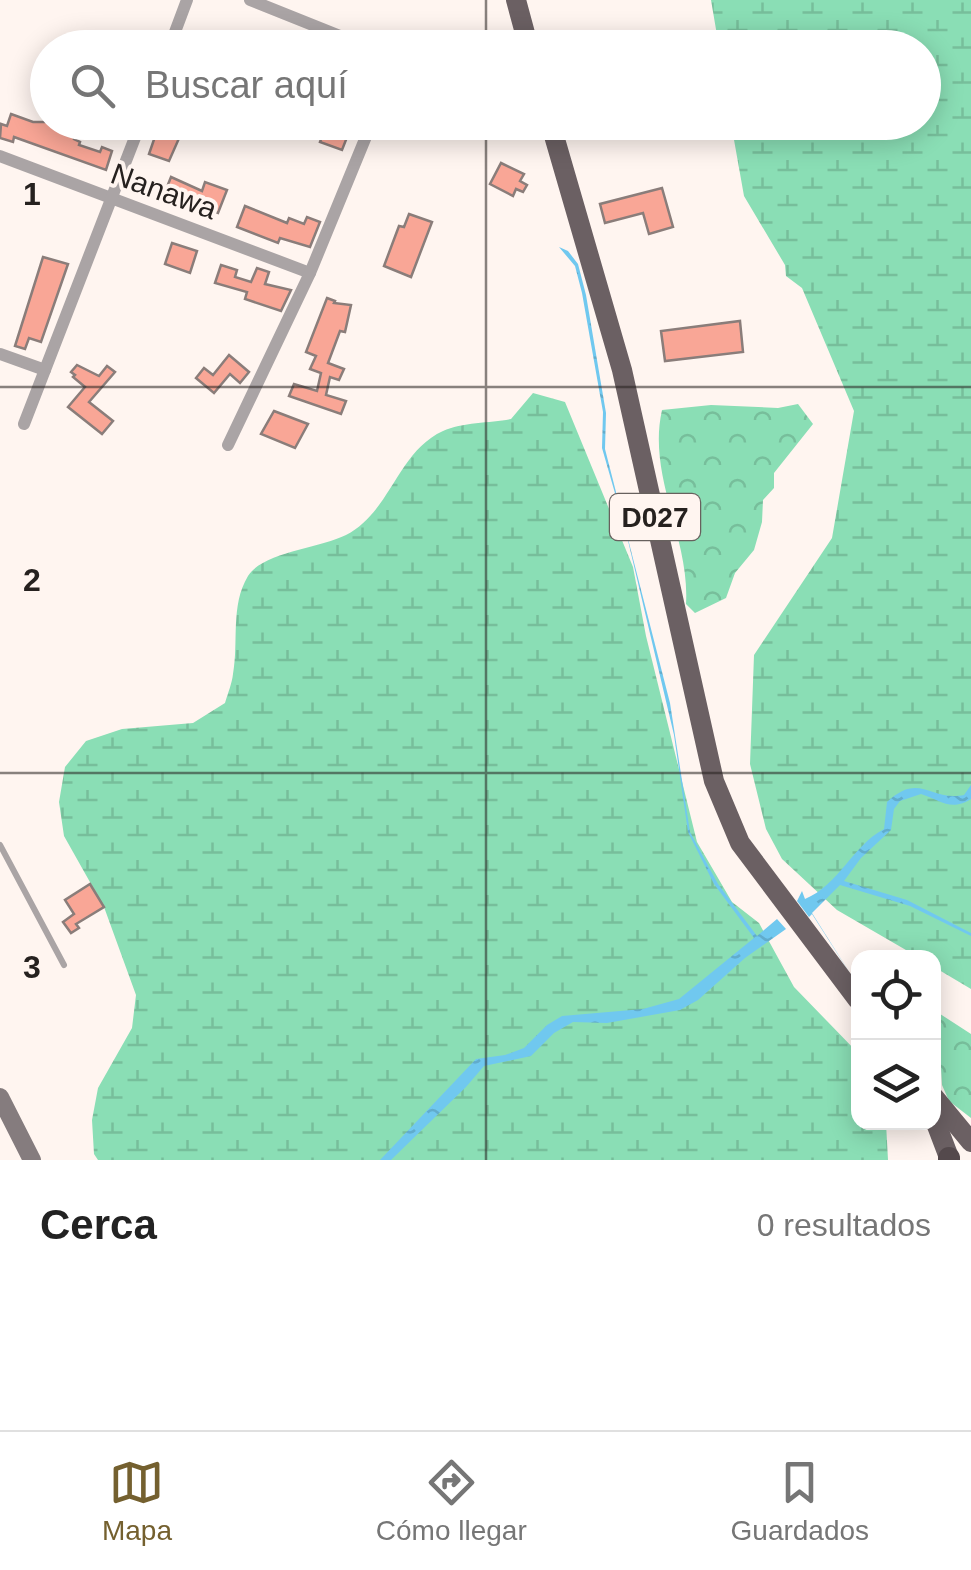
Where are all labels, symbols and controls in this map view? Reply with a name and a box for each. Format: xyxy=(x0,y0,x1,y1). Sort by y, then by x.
search box xyxy=(30,30,941,140)
icon: search xyxy=(65,58,120,113)
text: Buscar aquí xyxy=(145,64,348,106)
street label: Nanawa xyxy=(107,157,222,225)
text: 1 xyxy=(23,176,41,212)
road number: D027 xyxy=(610,494,700,540)
text: 2 xyxy=(23,562,41,598)
text: 3 xyxy=(23,949,41,985)
map controls xyxy=(851,950,941,1130)
button: locate xyxy=(851,950,941,1040)
button: layers xyxy=(851,1040,941,1130)
text: Cerca xyxy=(40,1201,157,1248)
text: 0 resultados xyxy=(757,1207,931,1243)
tab: Mapa xyxy=(102,1455,172,1547)
tab: Cómo llegar xyxy=(376,1455,527,1547)
tab: Guardados xyxy=(731,1455,869,1547)

